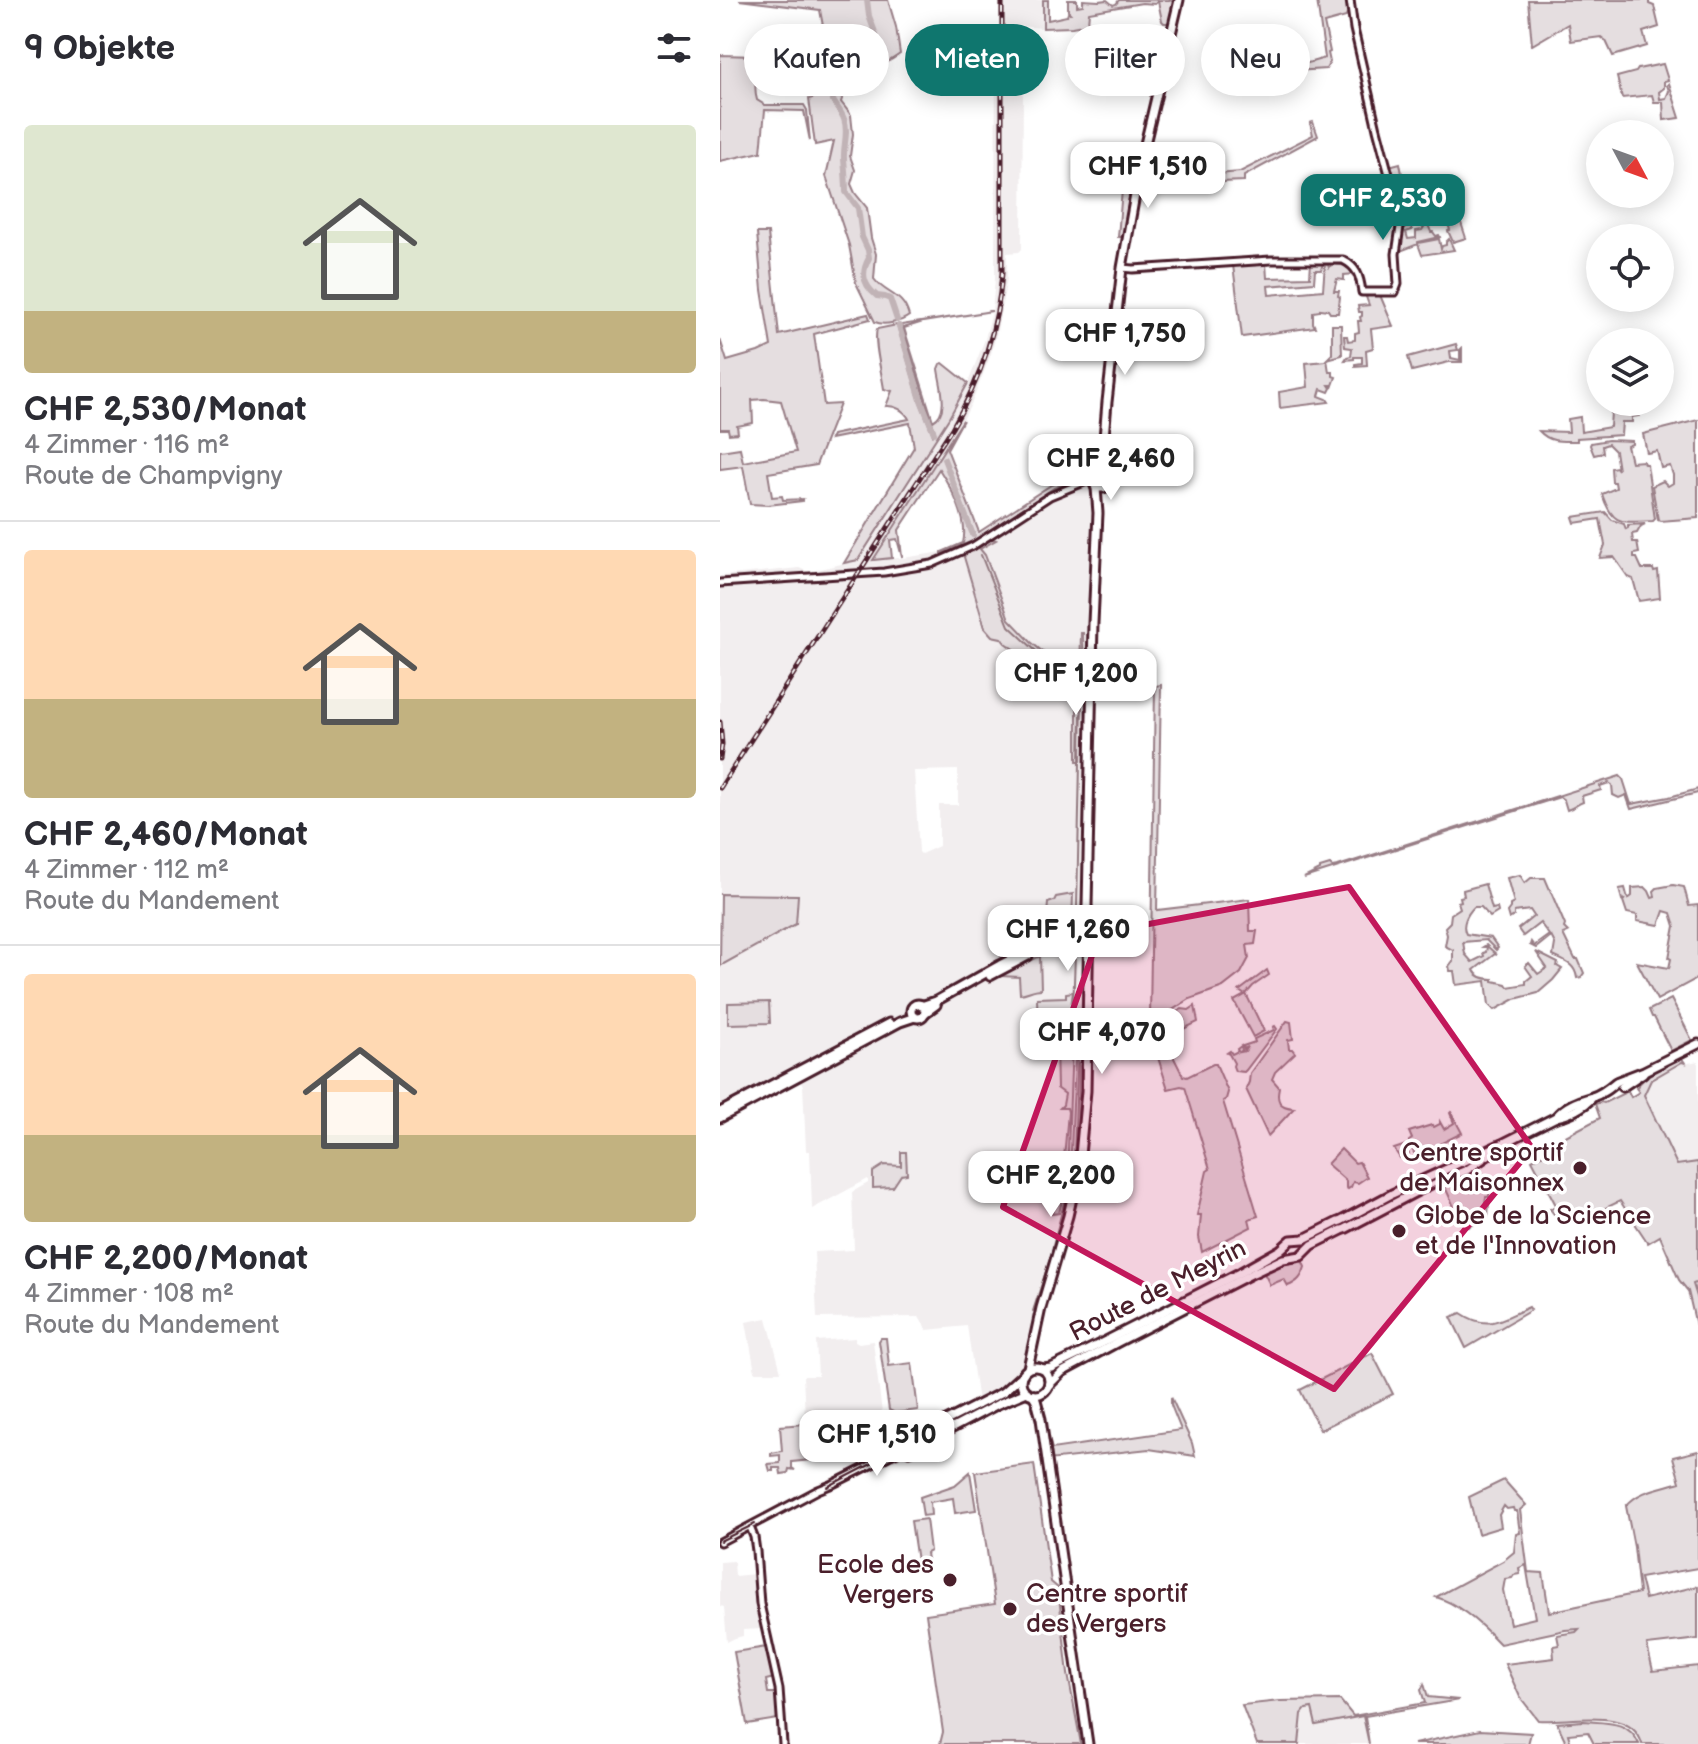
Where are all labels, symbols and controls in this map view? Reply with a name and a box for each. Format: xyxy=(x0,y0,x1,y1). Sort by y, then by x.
chip: Kaufen xyxy=(744,24,889,96)
chip: Mieten xyxy=(905,24,1049,96)
chip: Filter xyxy=(1065,24,1185,96)
chip: Neu xyxy=(1201,24,1310,96)
icon: filters xyxy=(652,26,696,70)
text: 9 Objekte xyxy=(24,28,175,69)
north arrow xyxy=(1586,120,1674,208)
map controls xyxy=(1586,120,1674,416)
pin: CHF 1,510 xyxy=(1056,142,1240,210)
text: CHF 1,510 xyxy=(1088,152,1208,183)
pin: CHF 2,530 xyxy=(1291,174,1475,242)
icon: home xyxy=(288,177,432,321)
text: CHF 2,530 xyxy=(1319,184,1447,215)
button: locate xyxy=(1586,224,1674,312)
pin: CHF 1,750 xyxy=(1033,309,1217,377)
text: CHF 1,750 xyxy=(1064,319,1186,350)
button: layers xyxy=(1586,328,1674,416)
text: CHF 2,530/Monat xyxy=(24,389,306,430)
text: 4 Zimmer · 116 m² xyxy=(24,430,229,461)
pin: CHF 2,460 xyxy=(1019,434,1203,502)
text: CHF 2,460 xyxy=(1046,444,1176,475)
text: Route de Champvigny xyxy=(24,461,282,492)
icon: home xyxy=(288,602,432,746)
pin: CHF 1,200 xyxy=(984,649,1168,717)
text: CHF 1,200 xyxy=(1014,659,1138,690)
text: CHF 2,460/Monat xyxy=(24,814,308,855)
text: 4 Zimmer · 112 m² xyxy=(24,855,229,886)
text: Route du Mandement xyxy=(24,886,279,917)
pin: CHF 1,260 xyxy=(976,905,1160,973)
text: CHF 1,260 xyxy=(1006,915,1130,946)
pin: CHF 4,070 xyxy=(1010,1008,1194,1076)
text: CHF 4,070 xyxy=(1038,1018,1166,1049)
icon: home xyxy=(288,1026,432,1170)
place label: Centre sportif de Maisonnex xyxy=(1399,1138,1564,1199)
pin: CHF 2,200 xyxy=(959,1151,1143,1219)
marker: Centre sportif de Maisonnex xyxy=(1571,1159,1589,1177)
text: CHF 2,200 xyxy=(986,1161,1116,1192)
place label: Globe de la Science et de l'Innovation xyxy=(1415,1201,1651,1262)
marker: Globe de la Science et de l'Innovation xyxy=(1390,1222,1408,1240)
street label: Route de Meyrin xyxy=(1065,1233,1251,1349)
text: CHF 2,200/Monat xyxy=(24,1238,308,1279)
text: 4 Zimmer · 108 m² xyxy=(24,1279,234,1310)
text: Route du Mandement xyxy=(24,1310,279,1341)
pin: CHF 1,510 xyxy=(785,1410,969,1478)
text: CHF 1,510 xyxy=(817,1420,937,1451)
place label: Ecole des Vergers xyxy=(817,1550,934,1611)
marker: Ecole des Vergers xyxy=(941,1571,959,1589)
place label: Centre sportif des Vergers xyxy=(1026,1579,1188,1640)
marker: Centre sportif des Vergers xyxy=(1001,1600,1019,1618)

